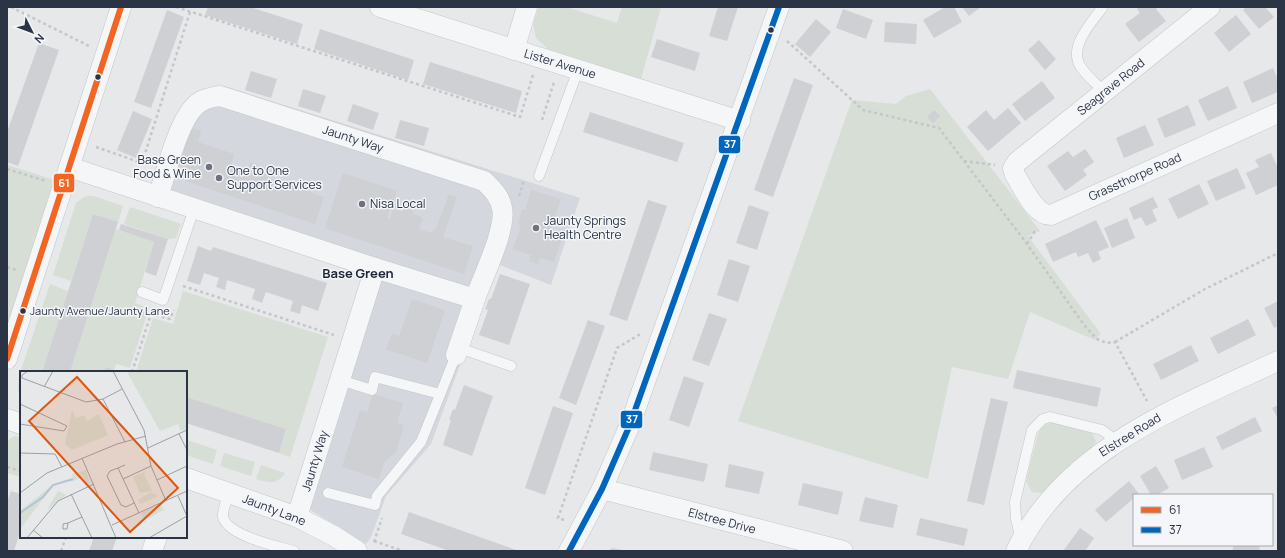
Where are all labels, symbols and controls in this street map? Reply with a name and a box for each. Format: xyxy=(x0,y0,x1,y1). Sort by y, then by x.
north arrow xyxy=(12,12,52,52)
unlabelled marker xyxy=(766,25,776,35)
text: N xyxy=(32,31,48,47)
street label: Lister Avenue xyxy=(522,44,598,83)
street label: Seagrave Road xyxy=(1073,54,1148,119)
unlabelled marker xyxy=(93,72,103,82)
street label: Jaunty Way xyxy=(320,121,386,157)
line badge: 37 xyxy=(718,135,741,154)
text: 37 xyxy=(724,136,736,151)
street label: Grassthorpe Road xyxy=(1086,148,1184,205)
place label: Base Green Food & Wine xyxy=(133,151,201,182)
marker: Base Green Food & Wine xyxy=(204,162,214,172)
place label: One to One Support Services xyxy=(227,162,322,193)
line badge: 61 xyxy=(53,173,75,193)
marker: One to One Support Services xyxy=(214,173,224,183)
text: 61 xyxy=(58,175,70,190)
place label: Nisa Local xyxy=(370,195,426,212)
marker: Nisa Local xyxy=(357,199,367,209)
place label: Jaunty Springs Health Centre xyxy=(544,212,626,243)
marker: Jaunty Springs Health Centre xyxy=(531,223,541,233)
district label: Base Green xyxy=(322,264,394,282)
place label: Jaunty Avenue/Jaunty Lane xyxy=(30,303,170,318)
marker: Jaunty Avenue/Jaunty Lane xyxy=(18,306,28,316)
inset map xyxy=(20,371,187,538)
street label: Elstree Road xyxy=(1096,409,1164,460)
line badge: 37 xyxy=(620,410,643,429)
text: 37 xyxy=(626,411,638,426)
street label: Jaunty Way xyxy=(297,428,332,494)
street label: Jaunty Lane xyxy=(240,490,308,529)
legend xyxy=(1133,494,1273,546)
text: 61 xyxy=(1169,501,1181,518)
street label: Elstree Drive xyxy=(686,503,758,538)
text: 37 xyxy=(1169,521,1182,538)

